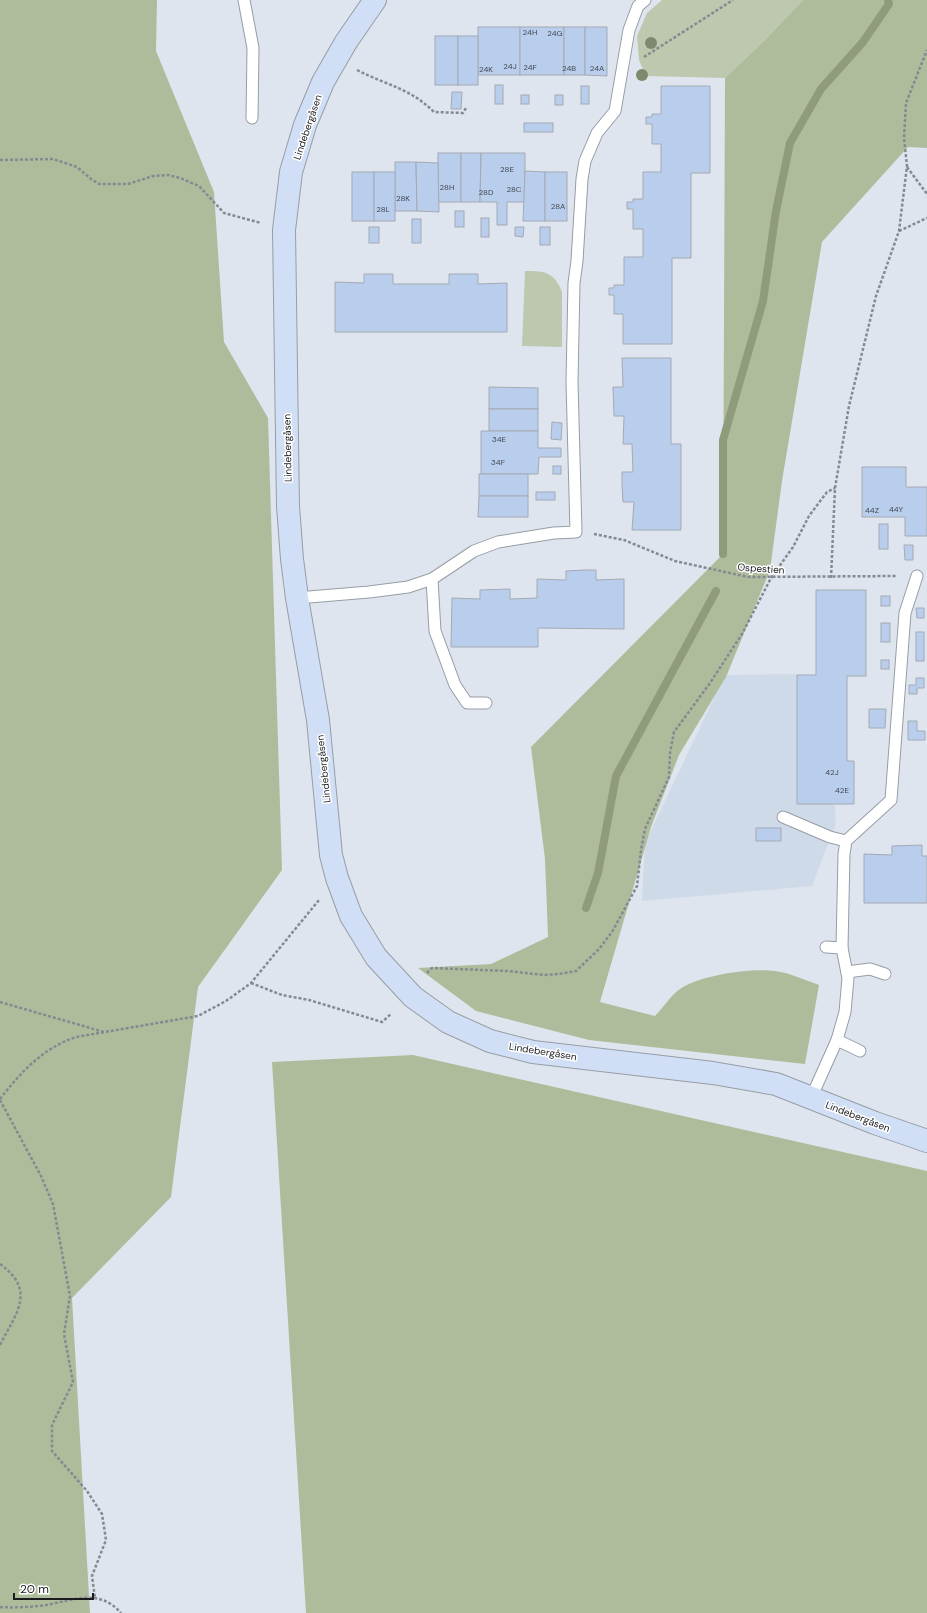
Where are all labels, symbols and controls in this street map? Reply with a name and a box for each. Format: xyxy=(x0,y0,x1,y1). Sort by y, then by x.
house number: 24H xyxy=(523,27,537,37)
house number: 24G xyxy=(547,28,563,38)
house number: 24J xyxy=(503,61,517,71)
house number: 24F xyxy=(523,62,538,72)
house number: 24B xyxy=(562,63,576,73)
house number: 24A xyxy=(590,63,605,73)
house number: 24K xyxy=(479,64,493,74)
street label: Lindebergåsen xyxy=(290,92,325,162)
house number: 28E xyxy=(500,164,514,174)
house number: 28H xyxy=(440,182,454,192)
house number: 28C xyxy=(506,184,522,194)
house number: 28D xyxy=(479,187,494,197)
house number: 28K xyxy=(396,193,410,203)
house number: 28A xyxy=(551,201,566,211)
house number: 28L xyxy=(376,204,390,214)
street label: Lindebergåsen xyxy=(280,413,295,482)
house number: 34E xyxy=(492,434,507,444)
house number: 34F xyxy=(491,457,506,467)
house number: 44Y xyxy=(889,504,903,514)
house number: 44Z xyxy=(865,505,879,515)
street label: Ospestien xyxy=(737,560,785,577)
street label: Lindebergåsen xyxy=(313,734,334,804)
house number: 42J xyxy=(825,767,839,777)
house number: 42E xyxy=(835,785,849,795)
street label: Lindebergåsen xyxy=(508,1040,578,1063)
street label: Lindebergåsen xyxy=(824,1098,892,1135)
scale bar xyxy=(14,1575,93,1601)
text: 20 m xyxy=(20,1581,49,1597)

